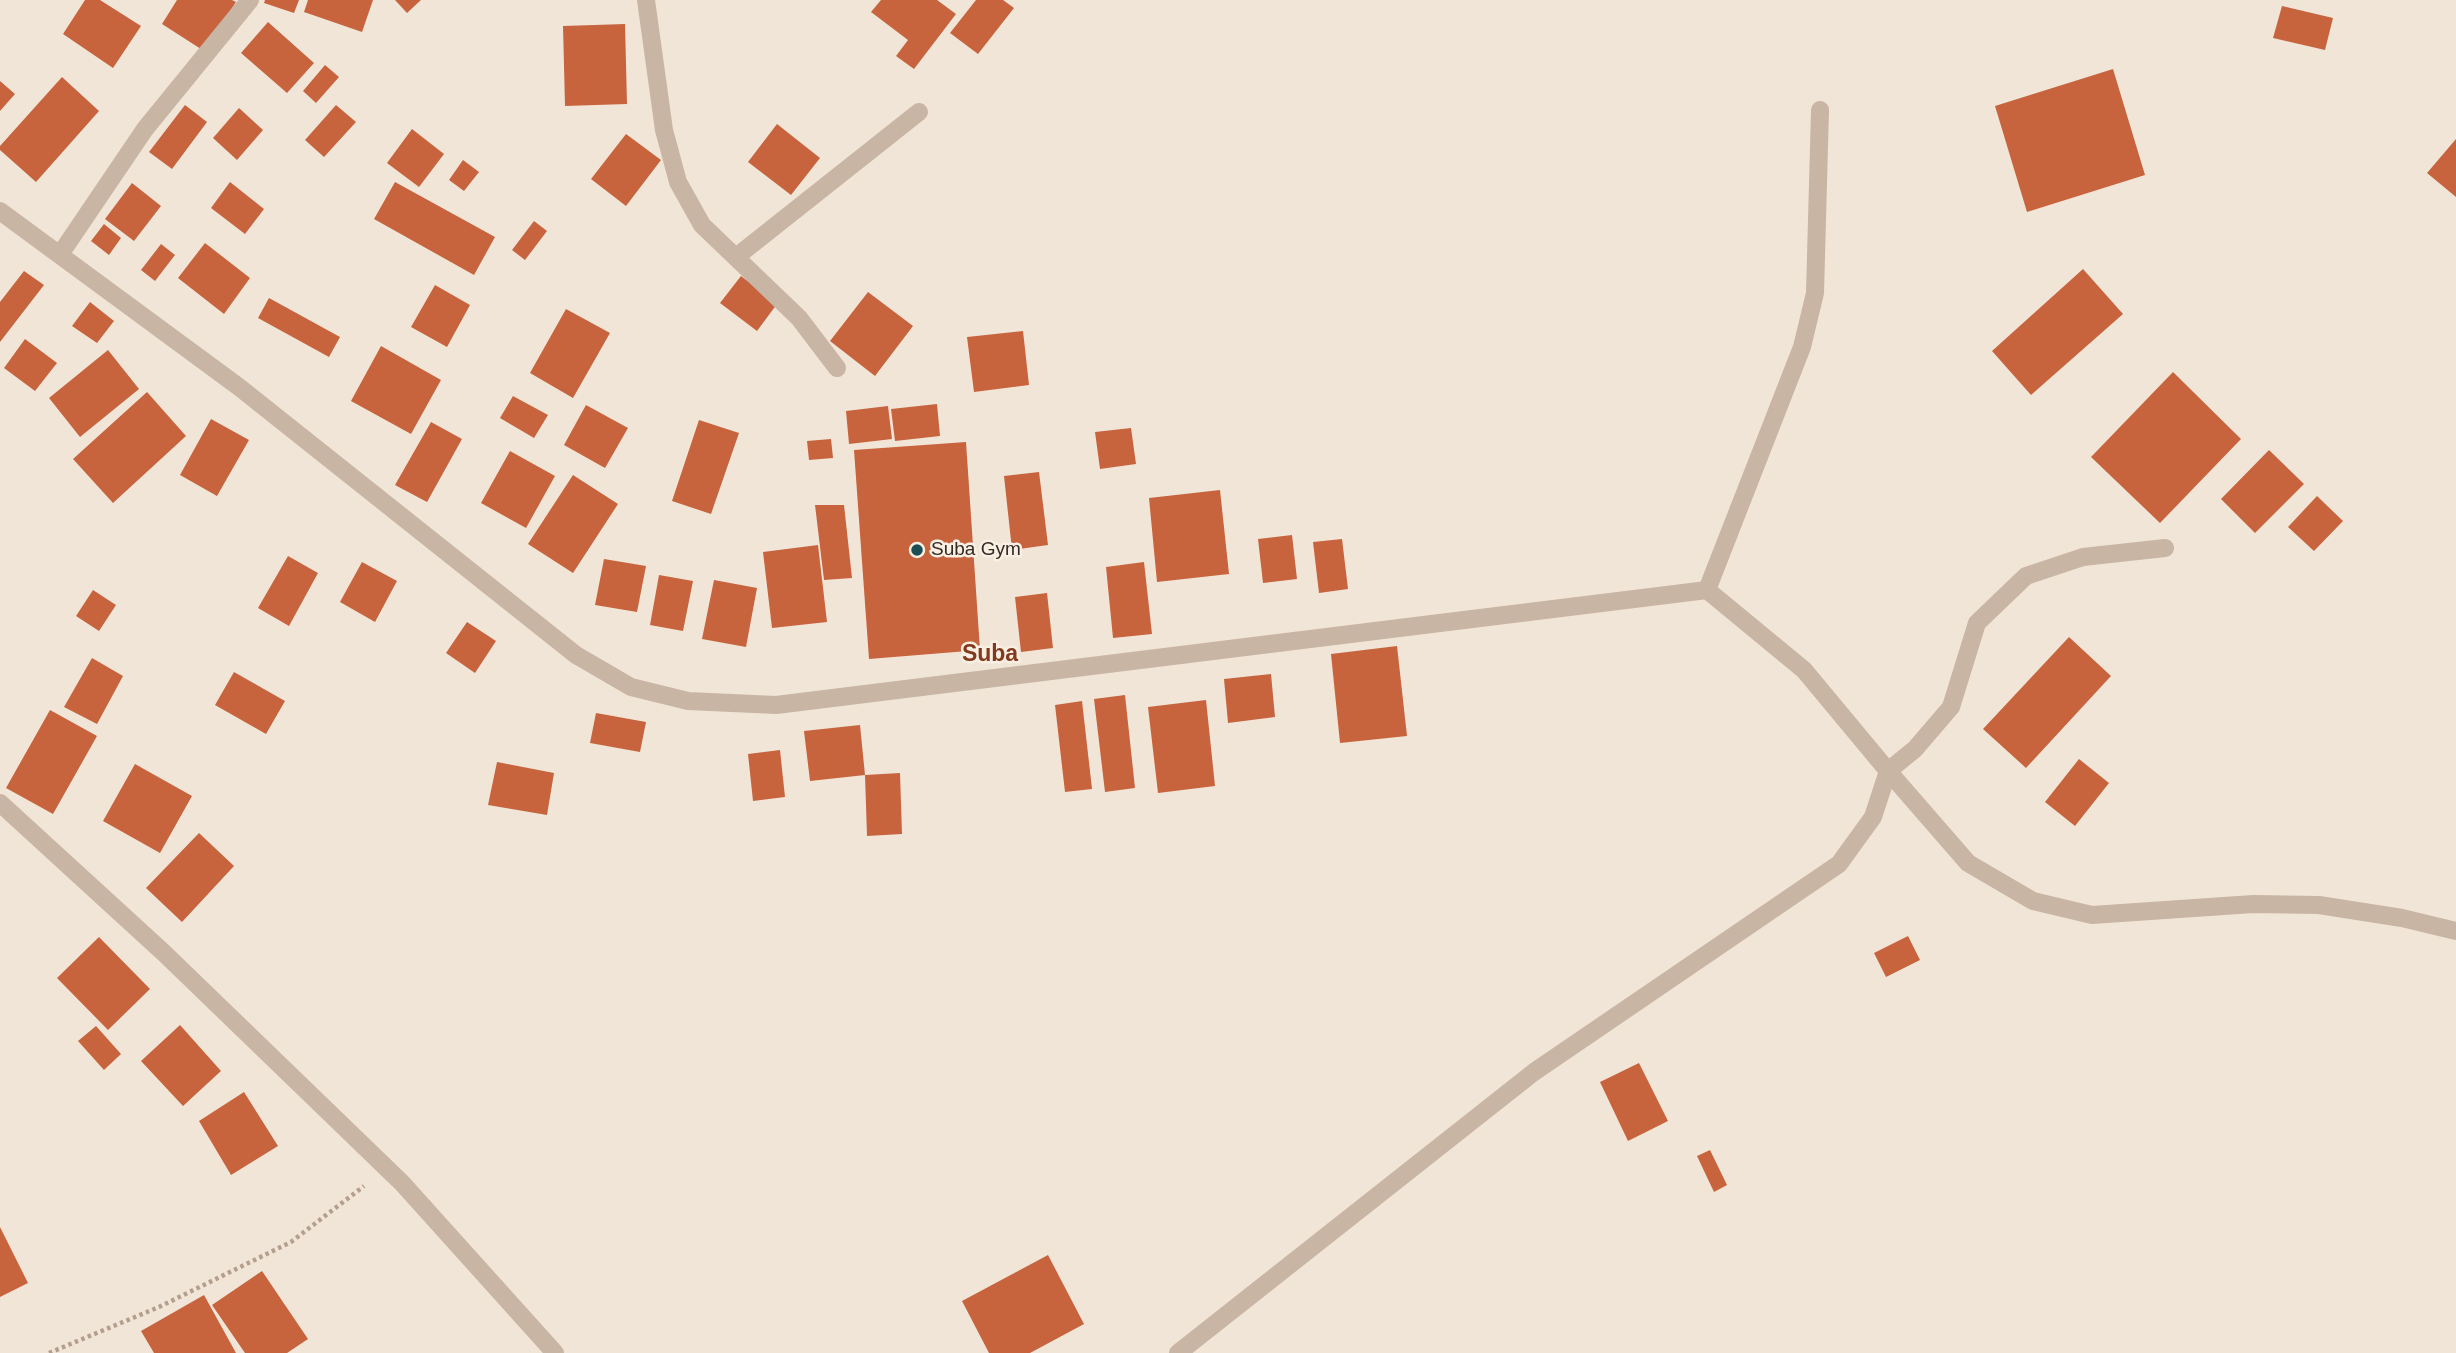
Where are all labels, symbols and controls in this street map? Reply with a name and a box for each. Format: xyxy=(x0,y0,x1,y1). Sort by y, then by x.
place label: Suba Gym xyxy=(931,539,1021,561)
marker: Suba Gym xyxy=(909,542,925,558)
district label: Suba xyxy=(962,641,1018,669)

